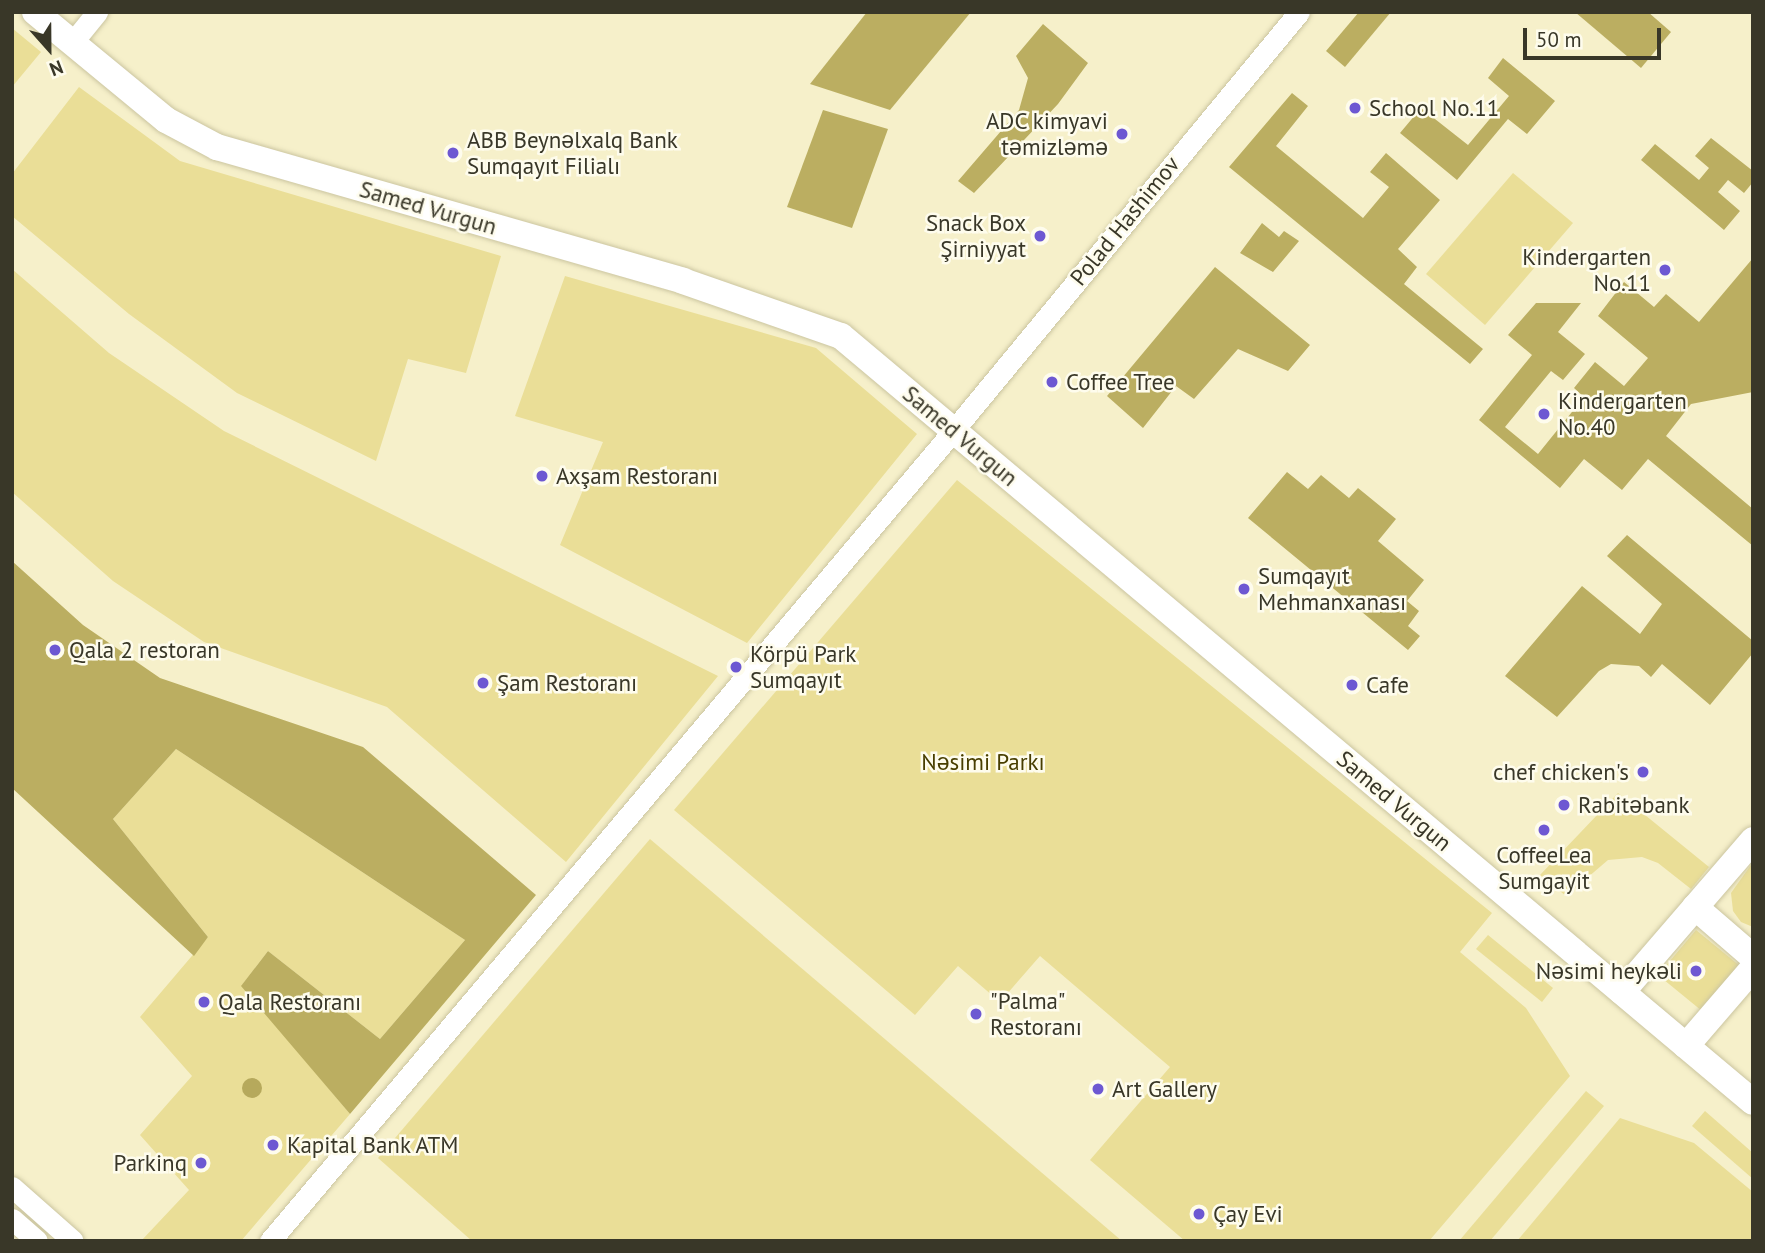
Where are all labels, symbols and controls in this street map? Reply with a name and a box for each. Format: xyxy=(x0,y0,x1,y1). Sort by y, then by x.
north arrow xyxy=(14,14,84,84)
scale bar xyxy=(1527,14,1665,58)
text: 50 m xyxy=(1536,26,1582,53)
text: N xyxy=(46,55,67,82)
place label: School No.11 xyxy=(1369,94,1499,122)
marker: School No.11 xyxy=(1347,100,1363,116)
place label: ADC kimyavi təmizləmə xyxy=(985,107,1108,161)
place label: ABB Beynəlxalq Bank Sumqayıt Filialı xyxy=(467,126,678,180)
marker: ADC kimyavi təmizləmə xyxy=(1114,126,1130,142)
marker: ABB Beynəlxalq Bank Sumqayıt Filialı xyxy=(445,145,461,161)
street label: Polad Hashimov xyxy=(1065,151,1185,291)
street label: Samed Vurgun xyxy=(356,175,500,241)
place label: Snack Box Şirniyyat xyxy=(925,209,1026,263)
marker: Snack Box Şirniyyat xyxy=(1032,228,1048,244)
place label: Kindergarten No.11 xyxy=(1522,243,1651,297)
marker: Kindergarten No.11 xyxy=(1657,262,1673,278)
place label: Coffee Tree xyxy=(1066,368,1175,396)
marker: Coffee Tree xyxy=(1044,374,1060,390)
street label: Samed Vurgun xyxy=(897,380,1023,492)
place label: Kindergarten No.40 xyxy=(1558,387,1687,441)
marker: Kindergarten No.40 xyxy=(1536,406,1552,422)
place label: Axşam Restoranı xyxy=(556,462,718,490)
marker: Axşam Restoranı xyxy=(534,468,550,484)
place label: Sumqayıt Mehmanxanası xyxy=(1258,562,1406,616)
marker: Sumqayıt Mehmanxanası xyxy=(1236,581,1252,597)
place label: Qala 2 restoran xyxy=(69,636,220,664)
place label: Körpü Park Sumqayıt xyxy=(750,640,856,694)
marker: Qala 2 restoran xyxy=(47,642,63,658)
marker: Körpü Park Sumqayıt xyxy=(728,659,744,675)
place label: Şam Restoranı xyxy=(497,669,637,697)
place label: Cafe xyxy=(1366,671,1409,699)
marker: Şam Restoranı xyxy=(475,675,491,691)
marker: Cafe xyxy=(1344,677,1360,693)
street label: Samed Vurgun xyxy=(1331,745,1457,857)
park label: Nəsimi Parkı xyxy=(921,748,1045,776)
place label: chef chicken's xyxy=(1493,758,1629,786)
marker: chef chicken's xyxy=(1635,764,1651,780)
place label: Rabitəbank xyxy=(1578,791,1689,819)
marker: Rabitəbank xyxy=(1556,797,1572,813)
marker: CoffeeLea Sumgayit xyxy=(1536,822,1552,838)
place label: CoffeeLea Sumgayit xyxy=(1496,841,1592,895)
place label: Nəsimi heykəli xyxy=(1536,957,1682,985)
marker: Nəsimi heykəli xyxy=(1688,963,1704,979)
place label: "Palma" Restoranı xyxy=(990,987,1082,1041)
place label: Qala Restoranı xyxy=(218,988,361,1016)
marker: Qala Restoranı xyxy=(196,994,212,1010)
marker: "Palma" Restoranı xyxy=(968,1006,984,1022)
place label: Art Gallery xyxy=(1112,1075,1217,1103)
marker: Art Gallery xyxy=(1090,1081,1106,1097)
place label: Kapital Bank ATM xyxy=(287,1131,460,1159)
marker: Kapital Bank ATM xyxy=(265,1137,281,1153)
place label: Parkinq xyxy=(114,1149,187,1177)
marker: Parkinq xyxy=(193,1155,209,1171)
place label: Çay Evi xyxy=(1213,1200,1284,1228)
marker: Çay Evi xyxy=(1191,1206,1207,1222)

